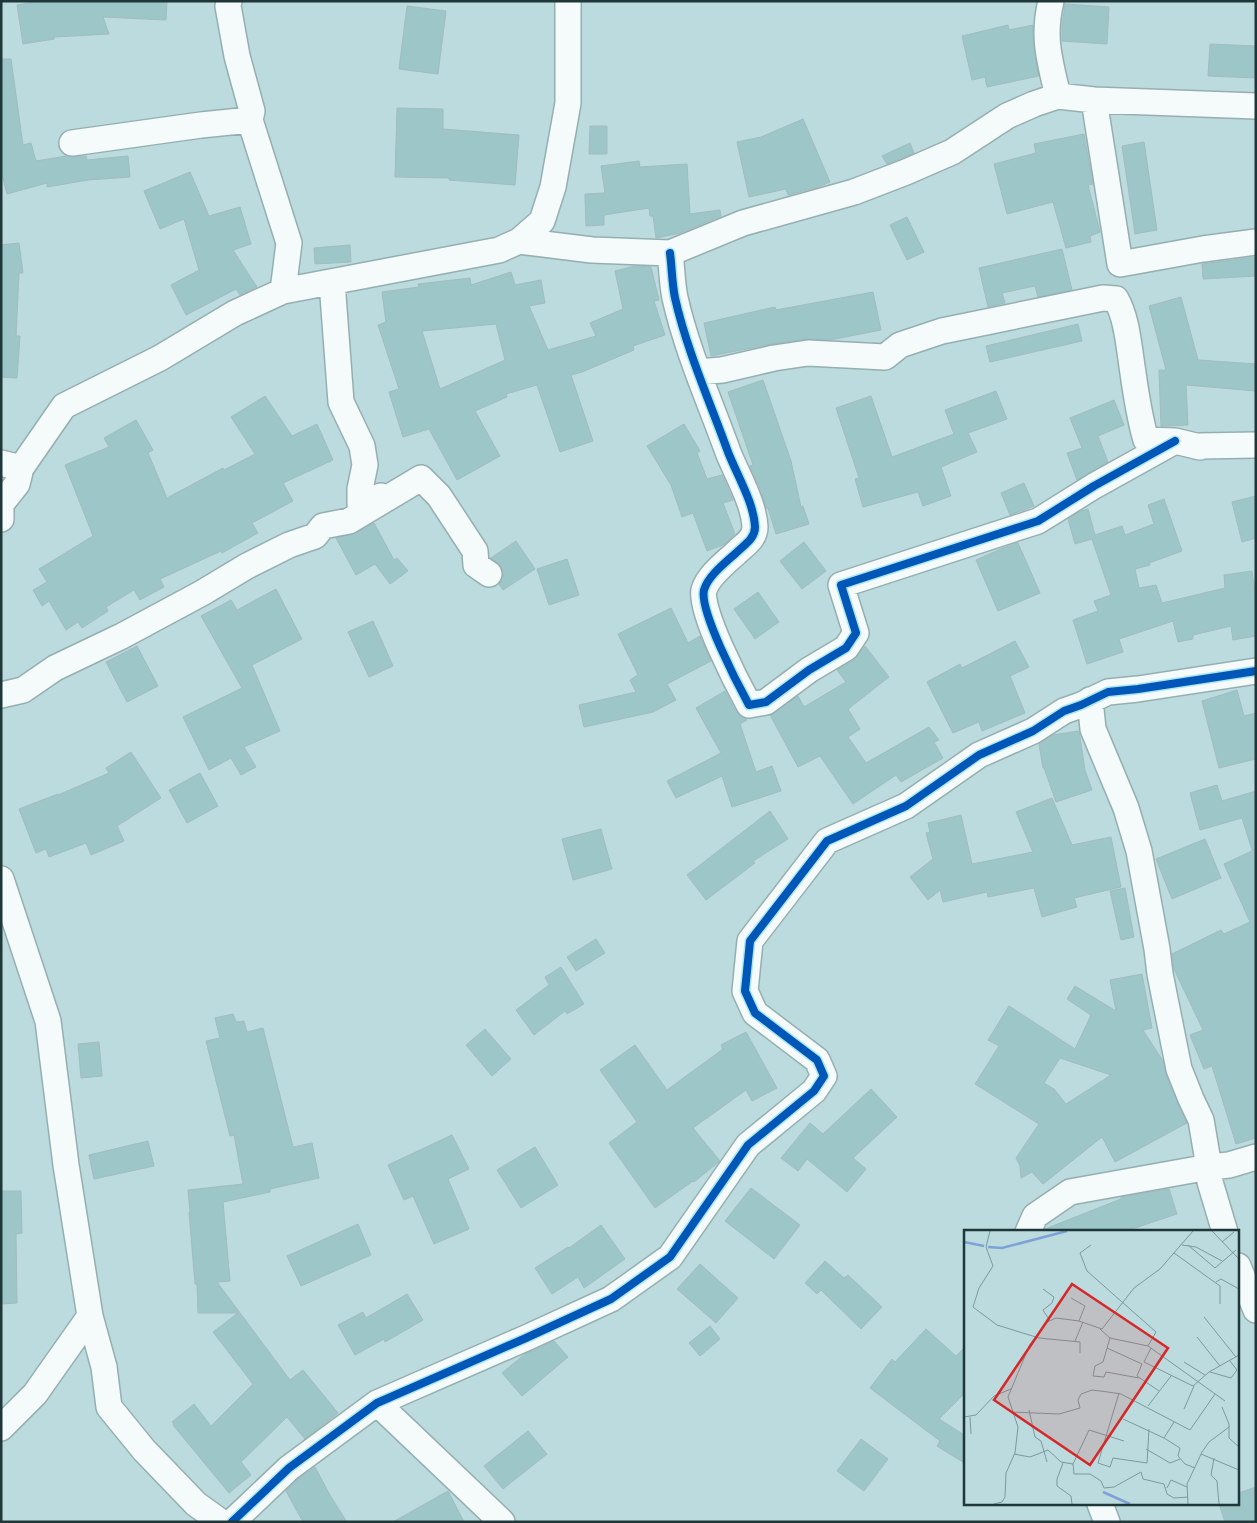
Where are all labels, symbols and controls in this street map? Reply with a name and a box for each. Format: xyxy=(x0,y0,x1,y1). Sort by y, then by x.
inset map xyxy=(964,1230,1240,1506)

